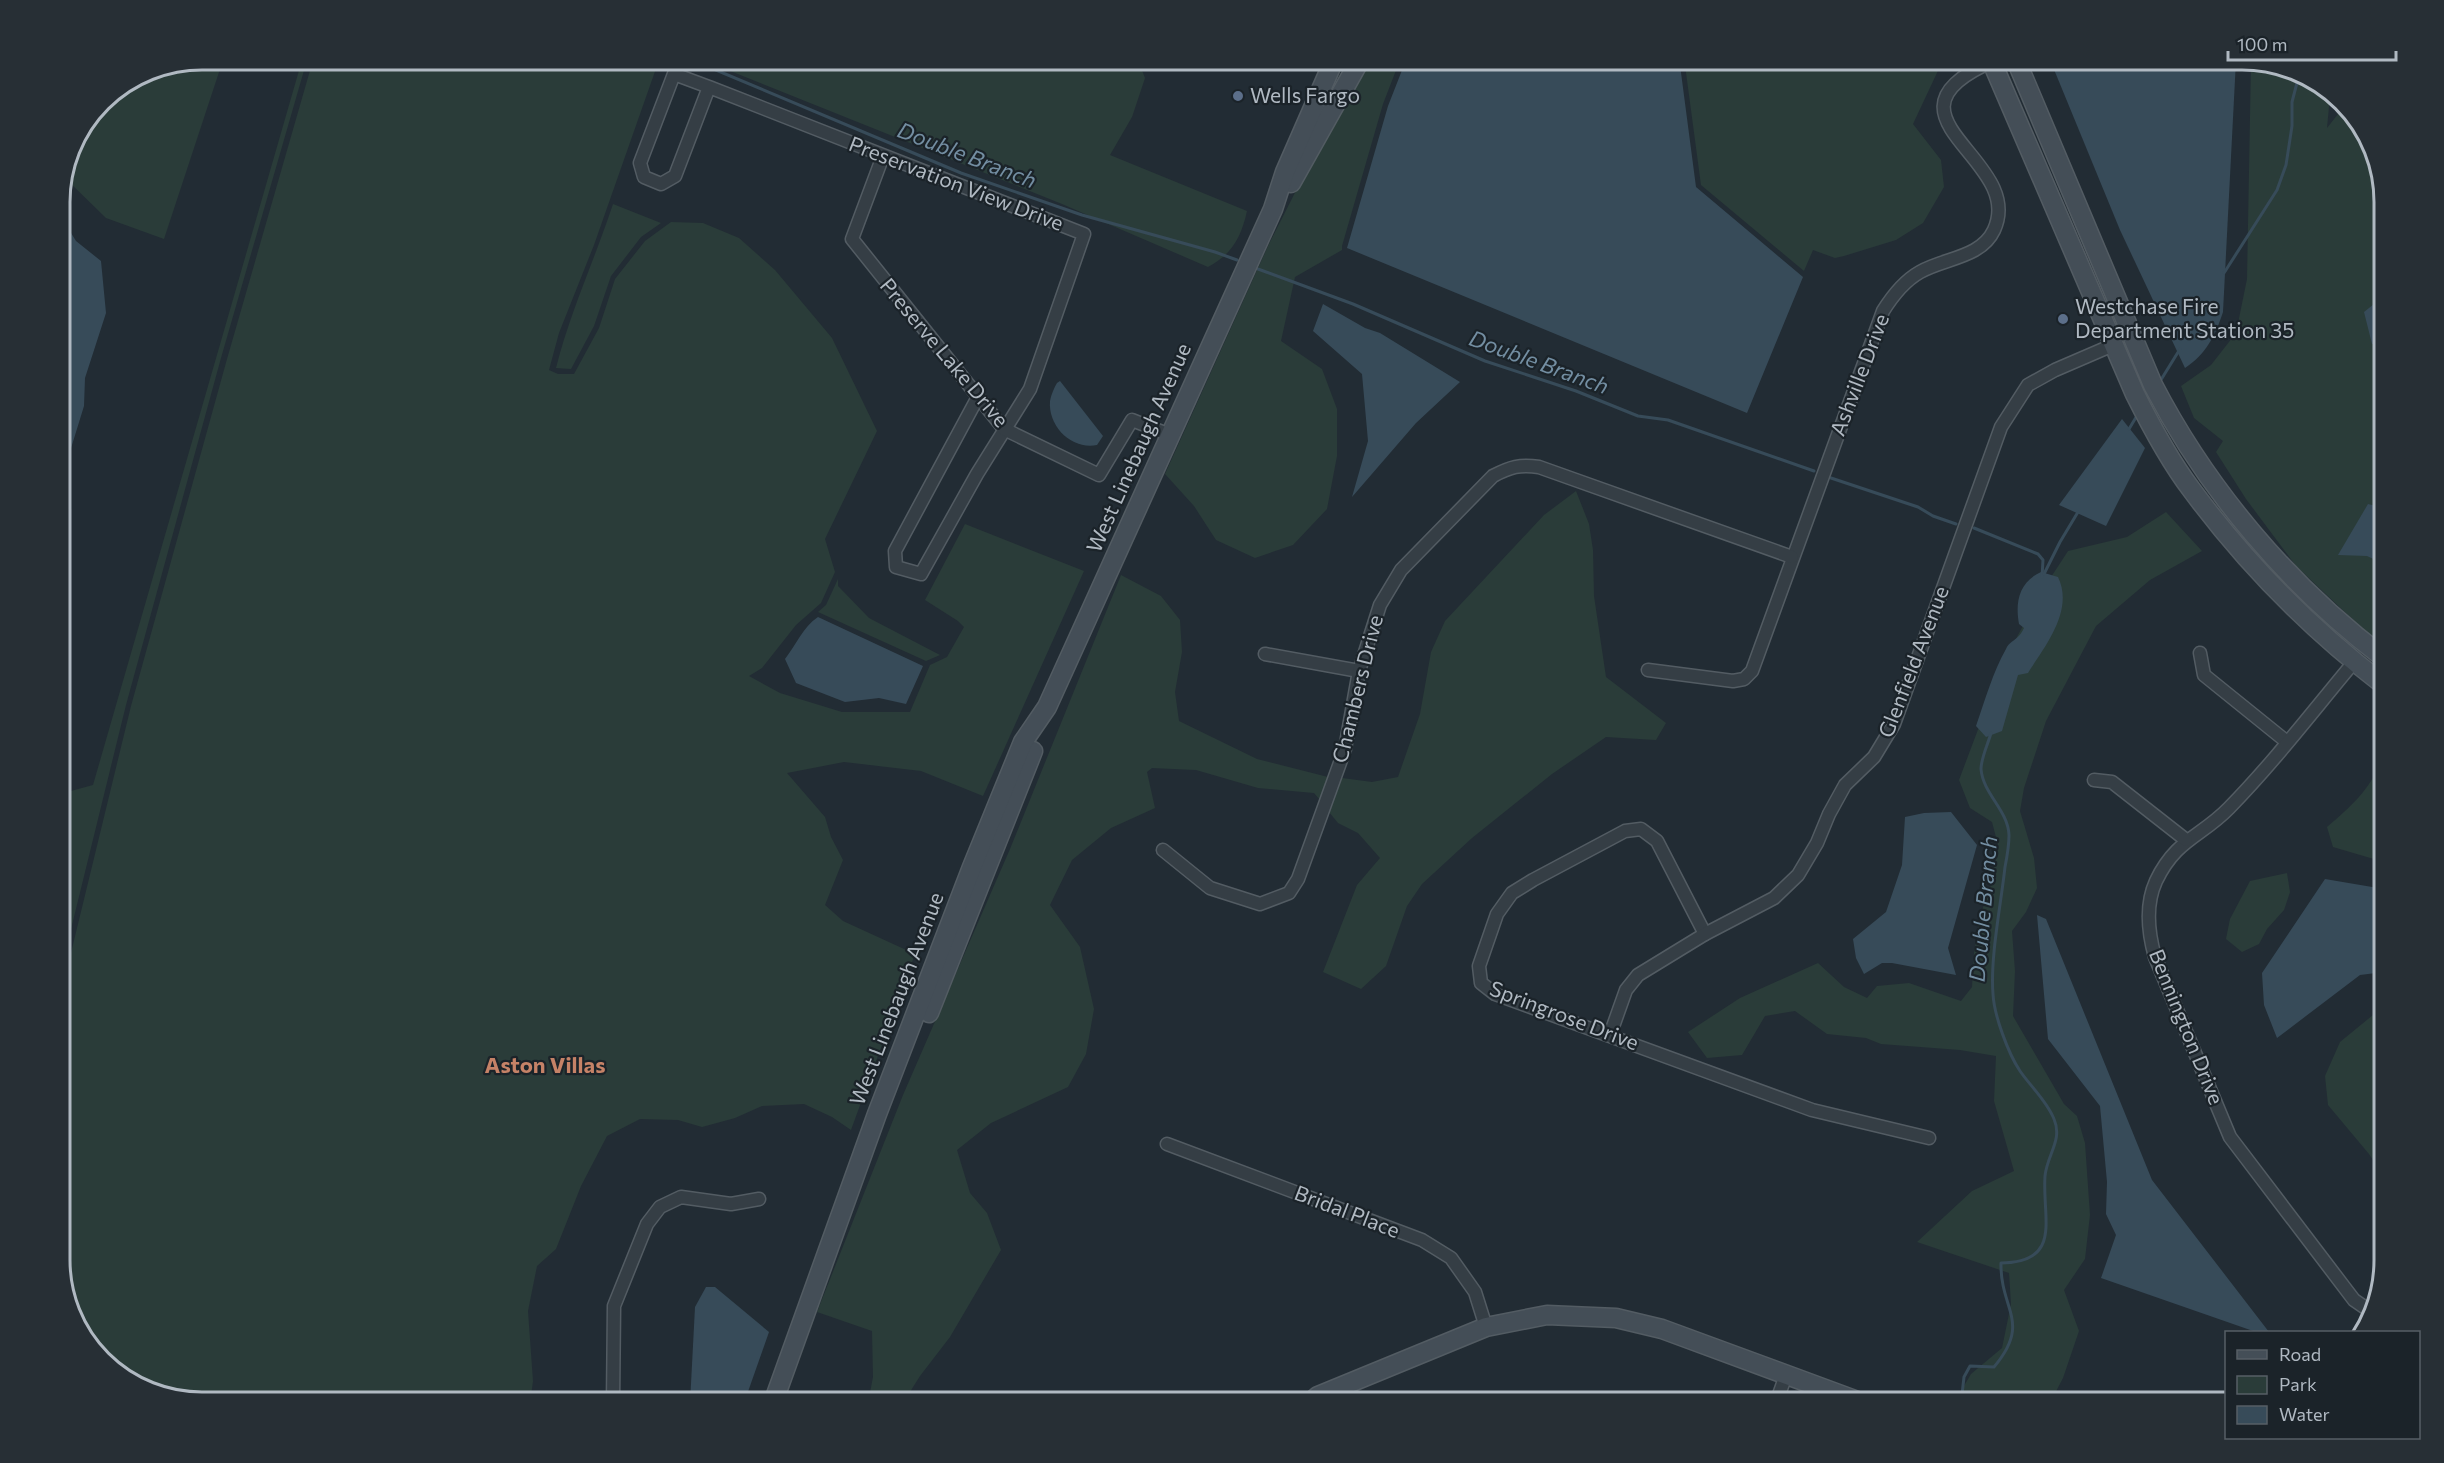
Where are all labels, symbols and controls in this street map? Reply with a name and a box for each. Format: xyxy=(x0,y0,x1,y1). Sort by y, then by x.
scale bar xyxy=(2228,24,2396,62)
text: 100 m xyxy=(2237,33,2287,55)
place label: Wells Fargo xyxy=(1250,82,1360,107)
marker: Wells Fargo xyxy=(1231,89,1245,103)
water label: Double Branch xyxy=(894,116,1040,193)
street label: Preservation View Drive xyxy=(846,130,1067,235)
street label: Preserve Lake Drive xyxy=(876,273,1015,432)
place label: Westchase Fire Department Station 35 xyxy=(2075,293,2294,342)
street label: Ashville Drive xyxy=(1824,310,1893,439)
marker: Westchase Fire Department Station 35 xyxy=(2056,312,2070,326)
water label: Double Branch xyxy=(1466,324,1613,399)
street label: West Linebaugh Avenue xyxy=(1080,339,1195,556)
street label: Glenfield Avenue xyxy=(1872,582,1953,741)
street label: Chambers Drive xyxy=(1326,612,1387,765)
water label: Double Branch xyxy=(1963,835,2002,983)
street label: West Linebaugh Avenue xyxy=(843,888,948,1109)
street label: Bennington Drive xyxy=(2145,945,2230,1108)
street label: Springrose Drive xyxy=(1486,975,1643,1055)
district label: Aston Villas xyxy=(485,1051,605,1078)
street label: Bridal Place xyxy=(1291,1179,1404,1242)
legend xyxy=(2225,1331,2420,1439)
text: Road xyxy=(2279,1343,2321,1365)
text: Park xyxy=(2279,1373,2317,1395)
text: Water xyxy=(2279,1403,2330,1425)

